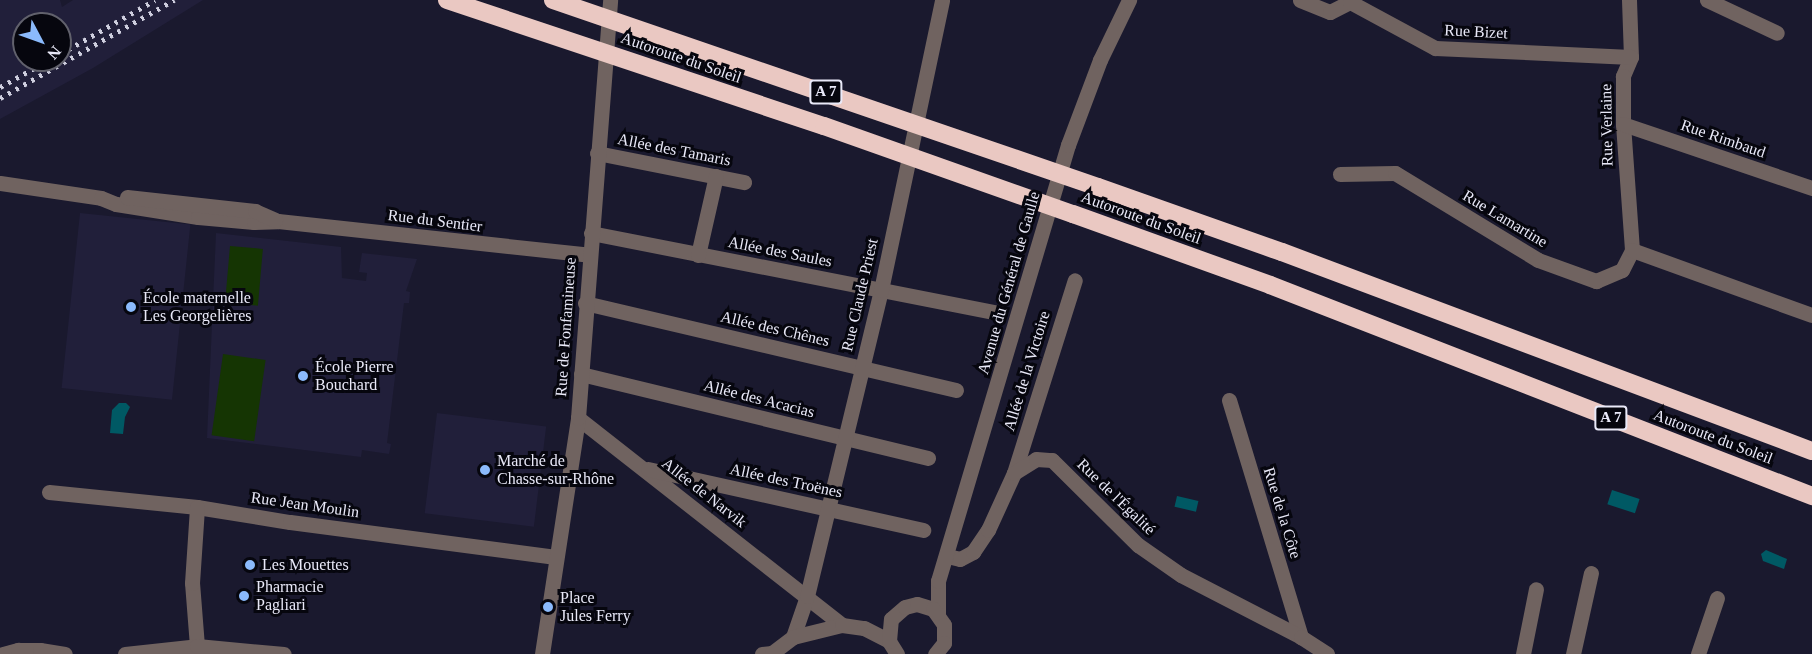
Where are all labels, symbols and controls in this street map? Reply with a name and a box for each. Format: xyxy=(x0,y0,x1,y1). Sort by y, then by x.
north arrow xyxy=(12,12,72,72)
street label: Rue Bizet xyxy=(1444,21,1508,43)
street label: Autoroute du Soleil xyxy=(618,28,744,88)
text: N xyxy=(44,43,65,63)
road number: A 7 xyxy=(808,80,844,104)
street label: Rue Verlaine xyxy=(1597,83,1617,167)
street label: Rue Rimbaud xyxy=(1678,116,1768,162)
street label: Allée des Tamaris xyxy=(616,130,732,170)
street label: Rue Lamartine xyxy=(1459,186,1551,252)
street label: Autoroute du Soleil xyxy=(1078,187,1204,249)
street label: Avenue du Général de Gaulle xyxy=(974,190,1044,376)
street label: Rue du Sentier xyxy=(387,206,483,236)
street label: Allée des Saules xyxy=(726,232,834,272)
street label: Rue Claude Priest xyxy=(838,237,882,353)
street label: Rue de Fonfamineuse xyxy=(552,257,580,397)
place label: École maternelle Les Georgelières xyxy=(143,288,252,326)
marker: École maternelle Les Georgelières xyxy=(124,300,138,314)
street label: Allée des Chênes xyxy=(719,307,831,351)
street label: Allée de la Victoire xyxy=(1000,309,1054,433)
place label: École Pierre Bouchard xyxy=(315,357,394,395)
marker: École Pierre Bouchard xyxy=(296,369,310,383)
street label: Allée des Acacias xyxy=(701,376,817,422)
street label: Autoroute du Soleil xyxy=(1651,405,1775,469)
road number: A 7 xyxy=(1593,406,1629,430)
place label: Marché de Chasse-sur-Rhône xyxy=(497,451,614,489)
street label: Allée de Narvik xyxy=(658,454,750,532)
street label: Rue de l'Égalité xyxy=(1073,455,1159,539)
street label: Allée des Troënes xyxy=(728,460,844,502)
marker: Marché de Chasse-sur-Rhône xyxy=(478,463,492,477)
street label: Rue de la Côte xyxy=(1259,465,1305,561)
street label: Rue Jean Moulin xyxy=(250,488,360,522)
place label: Les Mouettes xyxy=(262,555,349,575)
marker: Les Mouettes xyxy=(243,558,257,572)
place label: Pharmacie Pagliari xyxy=(256,577,324,615)
place label: Place Jules Ferry xyxy=(560,588,631,626)
marker: Pharmacie Pagliari xyxy=(237,589,251,603)
marker: Place Jules Ferry xyxy=(541,600,555,614)

